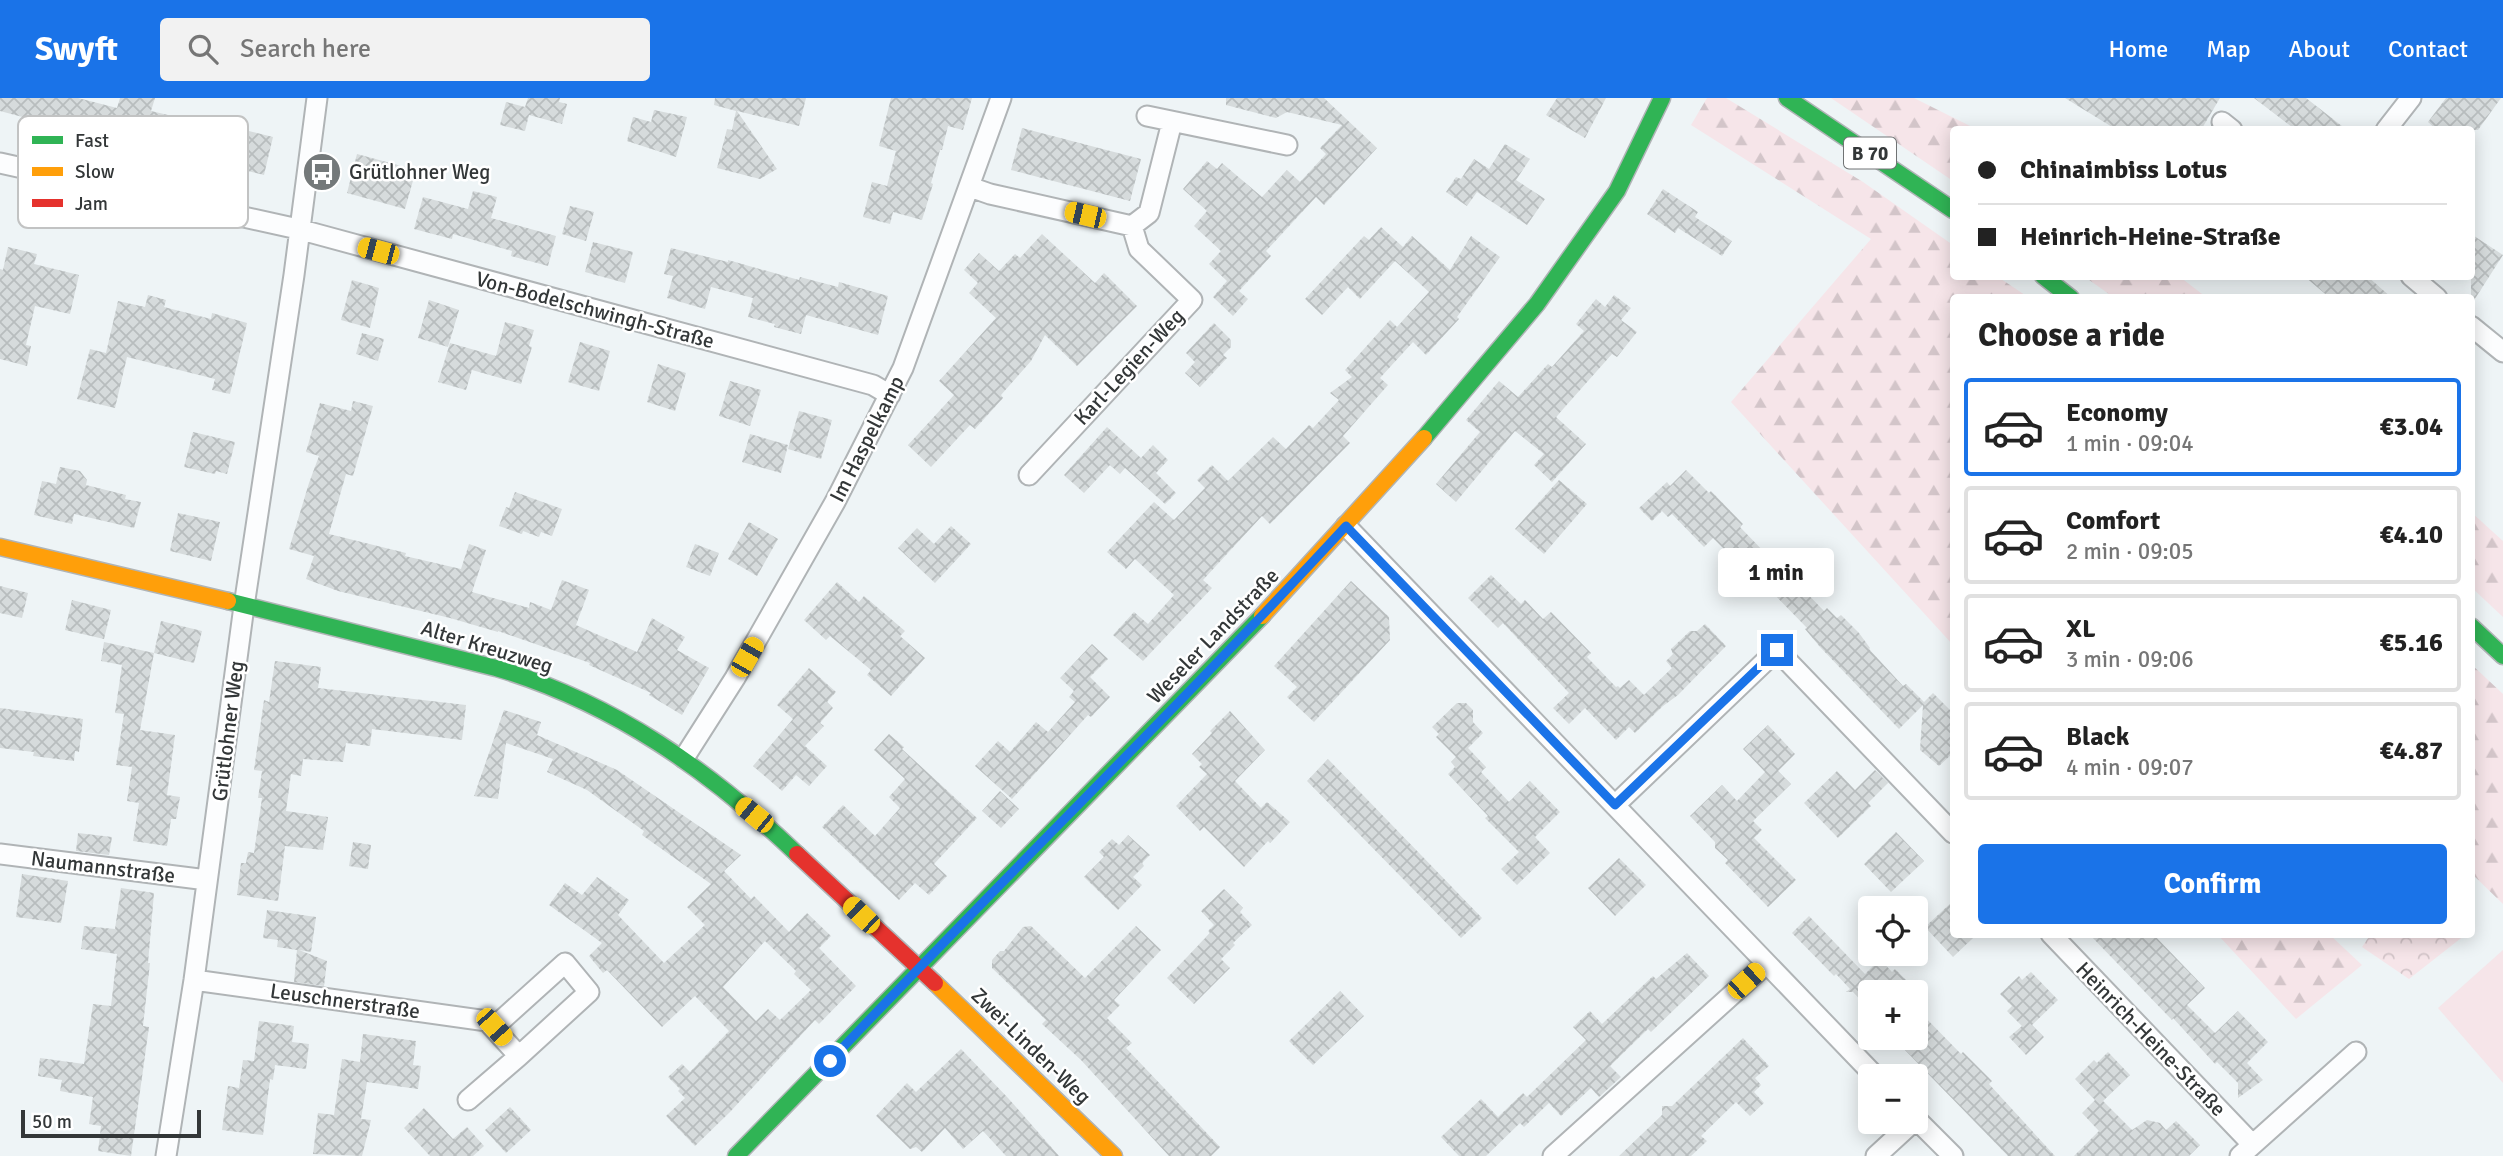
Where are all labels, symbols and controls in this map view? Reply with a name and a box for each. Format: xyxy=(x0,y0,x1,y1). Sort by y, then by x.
search box xyxy=(160,18,650,81)
text: Swyft xyxy=(35,29,118,70)
icon: search xyxy=(184,30,222,68)
text: Search here xyxy=(240,33,371,65)
text: Home xyxy=(2108,34,2168,64)
text: Map xyxy=(2206,34,2251,64)
text: About xyxy=(2289,34,2350,64)
text: Contact xyxy=(2388,34,2468,64)
legend xyxy=(18,116,248,228)
text: Fast xyxy=(75,129,109,153)
road number: B 70 xyxy=(1844,138,1896,168)
bus stop icon: Grütlohner Weg xyxy=(301,151,343,193)
text: Chinaimbiss Lotus xyxy=(2020,154,2227,186)
place label: Grütlohner Weg xyxy=(349,159,490,185)
text: Slow xyxy=(75,160,115,184)
text: Jam xyxy=(75,192,108,216)
car xyxy=(1063,200,1108,230)
text: Heinrich-Heine-Straße xyxy=(2020,221,2281,253)
car xyxy=(355,235,402,267)
street label: Von-Bodelschwingh-Straße xyxy=(473,266,717,354)
street label: Karl-Legien-Weg xyxy=(1068,303,1190,431)
text: Choose a ride xyxy=(1978,316,2165,355)
street label: Im Haspelkamp xyxy=(824,371,910,507)
icon: car xyxy=(1982,396,2045,459)
text: Economy xyxy=(2066,397,2168,429)
text: €3.04 xyxy=(2379,411,2443,443)
text: 1 min · 09:04 xyxy=(2066,429,2194,458)
icon: car xyxy=(1982,504,2045,567)
text: Comfort xyxy=(2066,505,2160,537)
text: €4.10 xyxy=(2379,519,2443,551)
text: 2 min · 09:05 xyxy=(2066,537,2194,566)
callout: 1 min xyxy=(1719,548,1835,598)
text: 1 min xyxy=(1748,558,1804,587)
street label: Weseler Landstraße xyxy=(1142,563,1284,709)
icon: car xyxy=(1982,612,2045,675)
text: XL xyxy=(2066,613,2096,645)
street label: Alter Kreuzweg xyxy=(418,615,556,679)
text: €5.16 xyxy=(2379,627,2443,659)
car xyxy=(728,634,767,680)
route end xyxy=(1761,634,1793,666)
text: 3 min · 09:06 xyxy=(2066,645,2194,674)
street label: Grütlohner Weg xyxy=(206,659,250,803)
icon: car xyxy=(1982,720,2045,783)
text: Black xyxy=(2066,721,2129,753)
text: €4.87 xyxy=(2379,735,2443,767)
text: 4 min · 09:07 xyxy=(2066,753,2194,782)
car xyxy=(732,794,777,836)
button: Confirm xyxy=(1978,844,2447,924)
street label: Naumannstraße xyxy=(29,845,177,889)
car xyxy=(839,893,884,937)
map controls xyxy=(1858,896,1928,1134)
button: locate xyxy=(1858,896,1928,966)
street label: Heinrich-Heine-Straße xyxy=(2070,956,2232,1122)
car xyxy=(1724,959,1769,1003)
street label: Leuschnerstraße xyxy=(268,978,422,1024)
button: + xyxy=(1858,980,1928,1050)
street label: Zwei-Linden-Weg xyxy=(966,982,1096,1110)
car xyxy=(473,1004,516,1050)
route start xyxy=(814,1045,846,1077)
button: − xyxy=(1858,1064,1928,1134)
scale bar xyxy=(21,1107,201,1139)
text: 50 m xyxy=(32,1110,72,1134)

